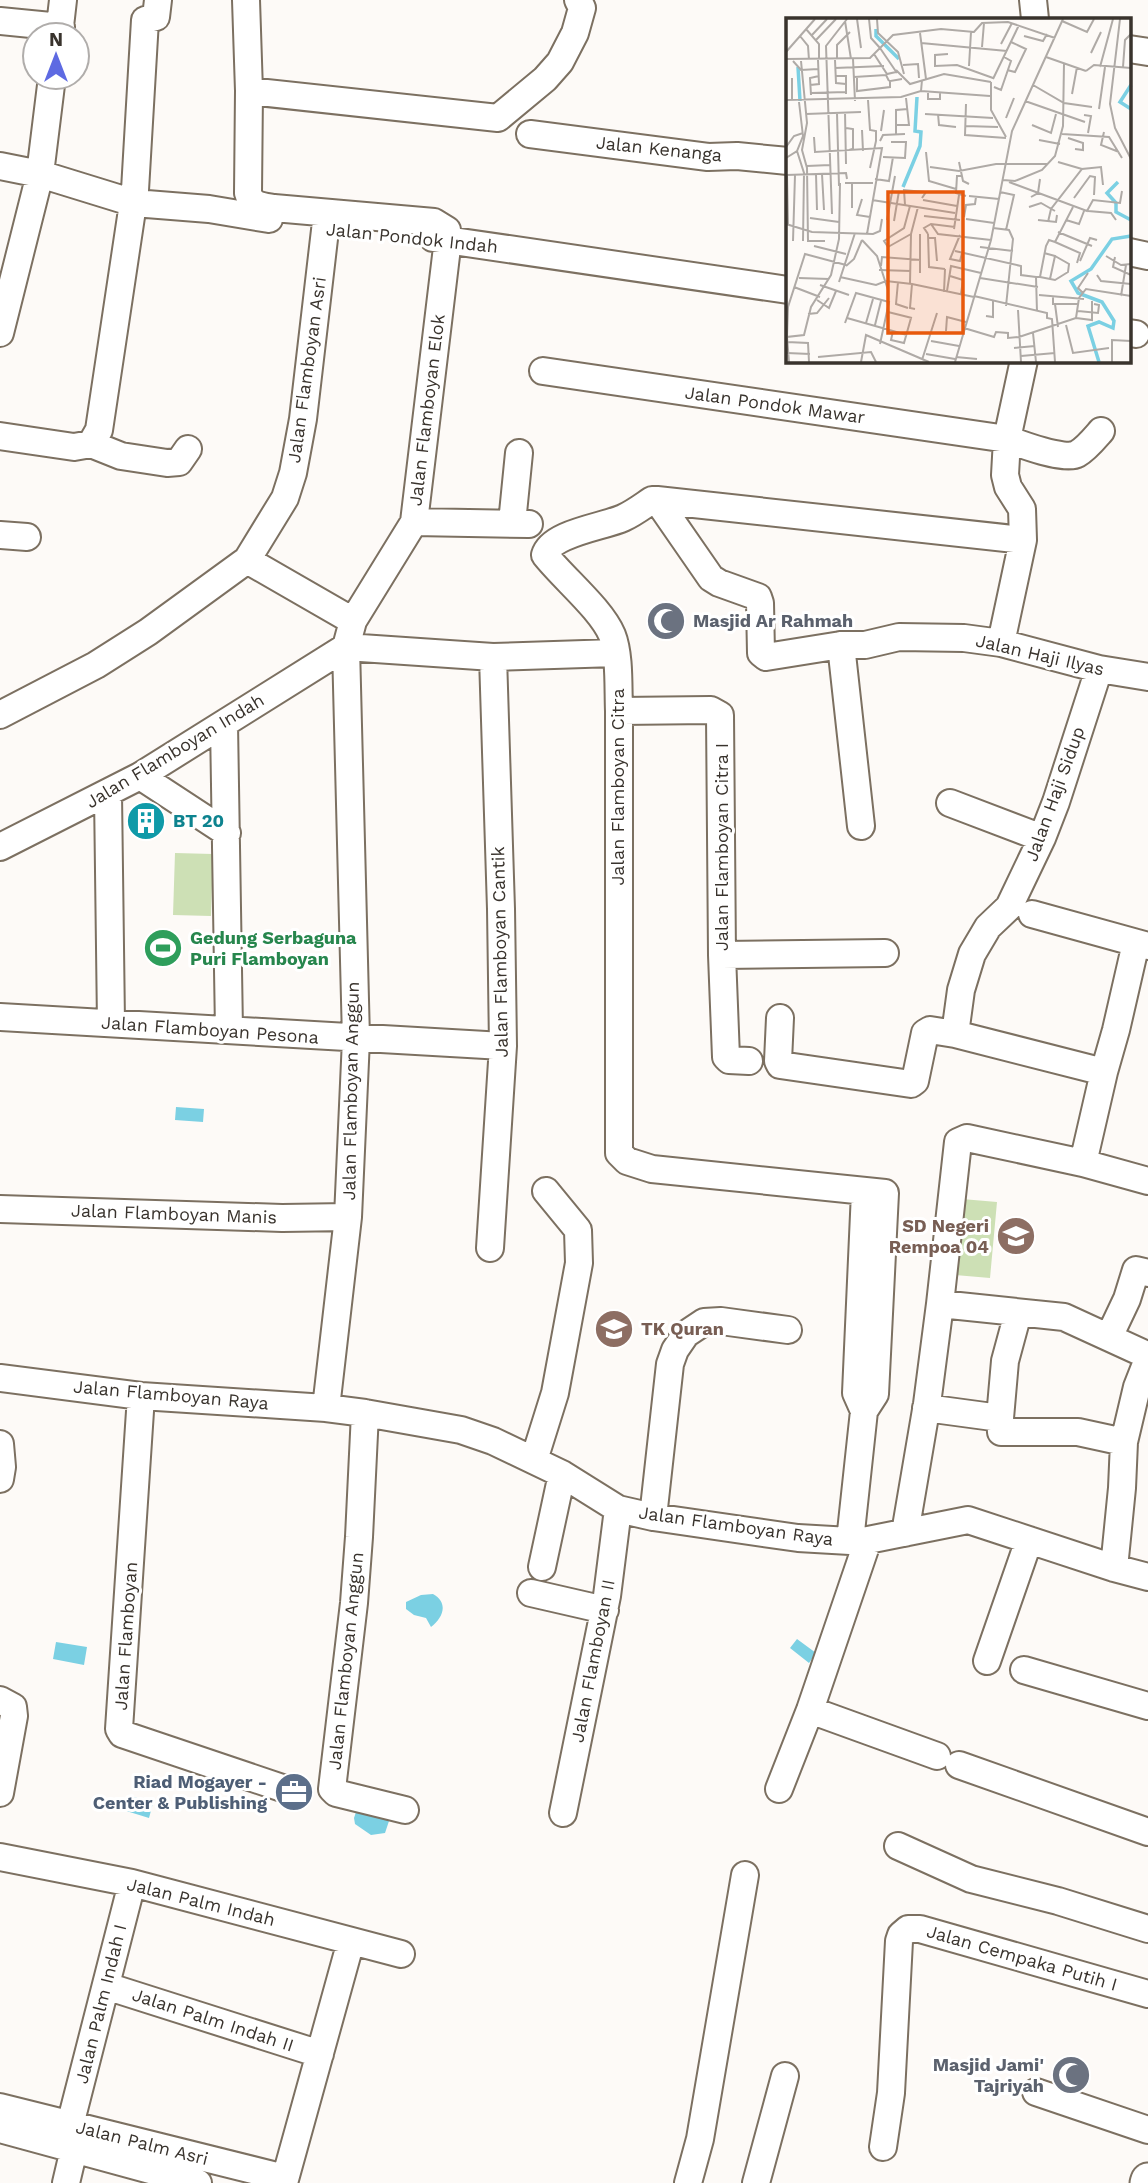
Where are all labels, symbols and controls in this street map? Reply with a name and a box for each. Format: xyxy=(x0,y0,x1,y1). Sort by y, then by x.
inset map xyxy=(786,18,1130,362)
north arrow xyxy=(21,21,91,91)
text: N xyxy=(49,28,63,51)
street label: Jalan Kenanga xyxy=(595,131,723,166)
street label: Jalan Pondok Indah xyxy=(325,218,499,257)
street label: Jalan Flamboyan Asri xyxy=(283,275,330,464)
street label: Jalan Flamboyan Elok xyxy=(404,313,449,507)
street label: Jalan Pondok Mawar xyxy=(684,381,866,428)
mosque icon: Masjid Ar Rahmah xyxy=(645,600,687,642)
place label: Masjid Ar Rahmah xyxy=(693,610,853,631)
street label: Jalan Haji Ilyas xyxy=(974,630,1106,679)
street label: Jalan Flamboyan Citra xyxy=(607,688,628,886)
street label: Jalan Flamboyan Indah xyxy=(82,689,268,812)
street label: Jalan Haji Sidup xyxy=(1020,724,1089,864)
street label: Jalan Flamboyan Citra I xyxy=(711,743,732,951)
building icon: BT 20 xyxy=(125,800,167,842)
place label: BT 20 xyxy=(173,810,224,831)
street label: Jalan Flamboyan Cantik xyxy=(487,846,512,1058)
sports icon: Gedung Serbaguna Puri Flamboyan xyxy=(142,927,184,969)
place label: Gedung Serbaguna Puri Flamboyan xyxy=(190,927,357,969)
street label: Jalan Flamboyan Anggun xyxy=(338,981,363,1201)
street label: Jalan Flamboyan Pesona xyxy=(101,1011,320,1048)
street label: Jalan Flamboyan Manis xyxy=(71,1199,277,1228)
place label: SD Negeri Rempoa 04 xyxy=(889,1215,989,1257)
school or university icon: SD Negeri Rempoa 04 xyxy=(995,1215,1037,1257)
school or university icon: TK Quran xyxy=(593,1308,635,1350)
place label: TK Quran xyxy=(641,1318,724,1339)
street label: Jalan Flamboyan Raya xyxy=(72,1375,270,1414)
street label: Jalan Flamboyan Raya xyxy=(638,1501,835,1550)
street label: Jalan Flamboyan Anggun xyxy=(324,1551,367,1771)
street label: Jalan Flamboyan xyxy=(110,1561,141,1711)
street label: Jalan Flamboyan II xyxy=(566,1577,619,1744)
place label: Riad Mogayer - Center & Publishing xyxy=(93,1771,268,1813)
office icon: Riad Mogayer - Center & Publishing xyxy=(273,1771,315,1813)
street label: Jalan Palm Indah xyxy=(125,1873,277,1930)
street label: Jalan Cempaka Putih I xyxy=(924,1920,1120,1995)
street label: Jalan Palm Indah I xyxy=(71,1922,130,2086)
street label: Jalan Palm Indah II xyxy=(130,1983,297,2056)
place label: Masjid Jami' Tajriyah xyxy=(933,2054,1044,2096)
mosque icon: Masjid Jami' Tajriyah xyxy=(1050,2054,1092,2096)
street label: Jalan Palm Asri xyxy=(74,2116,210,2169)

